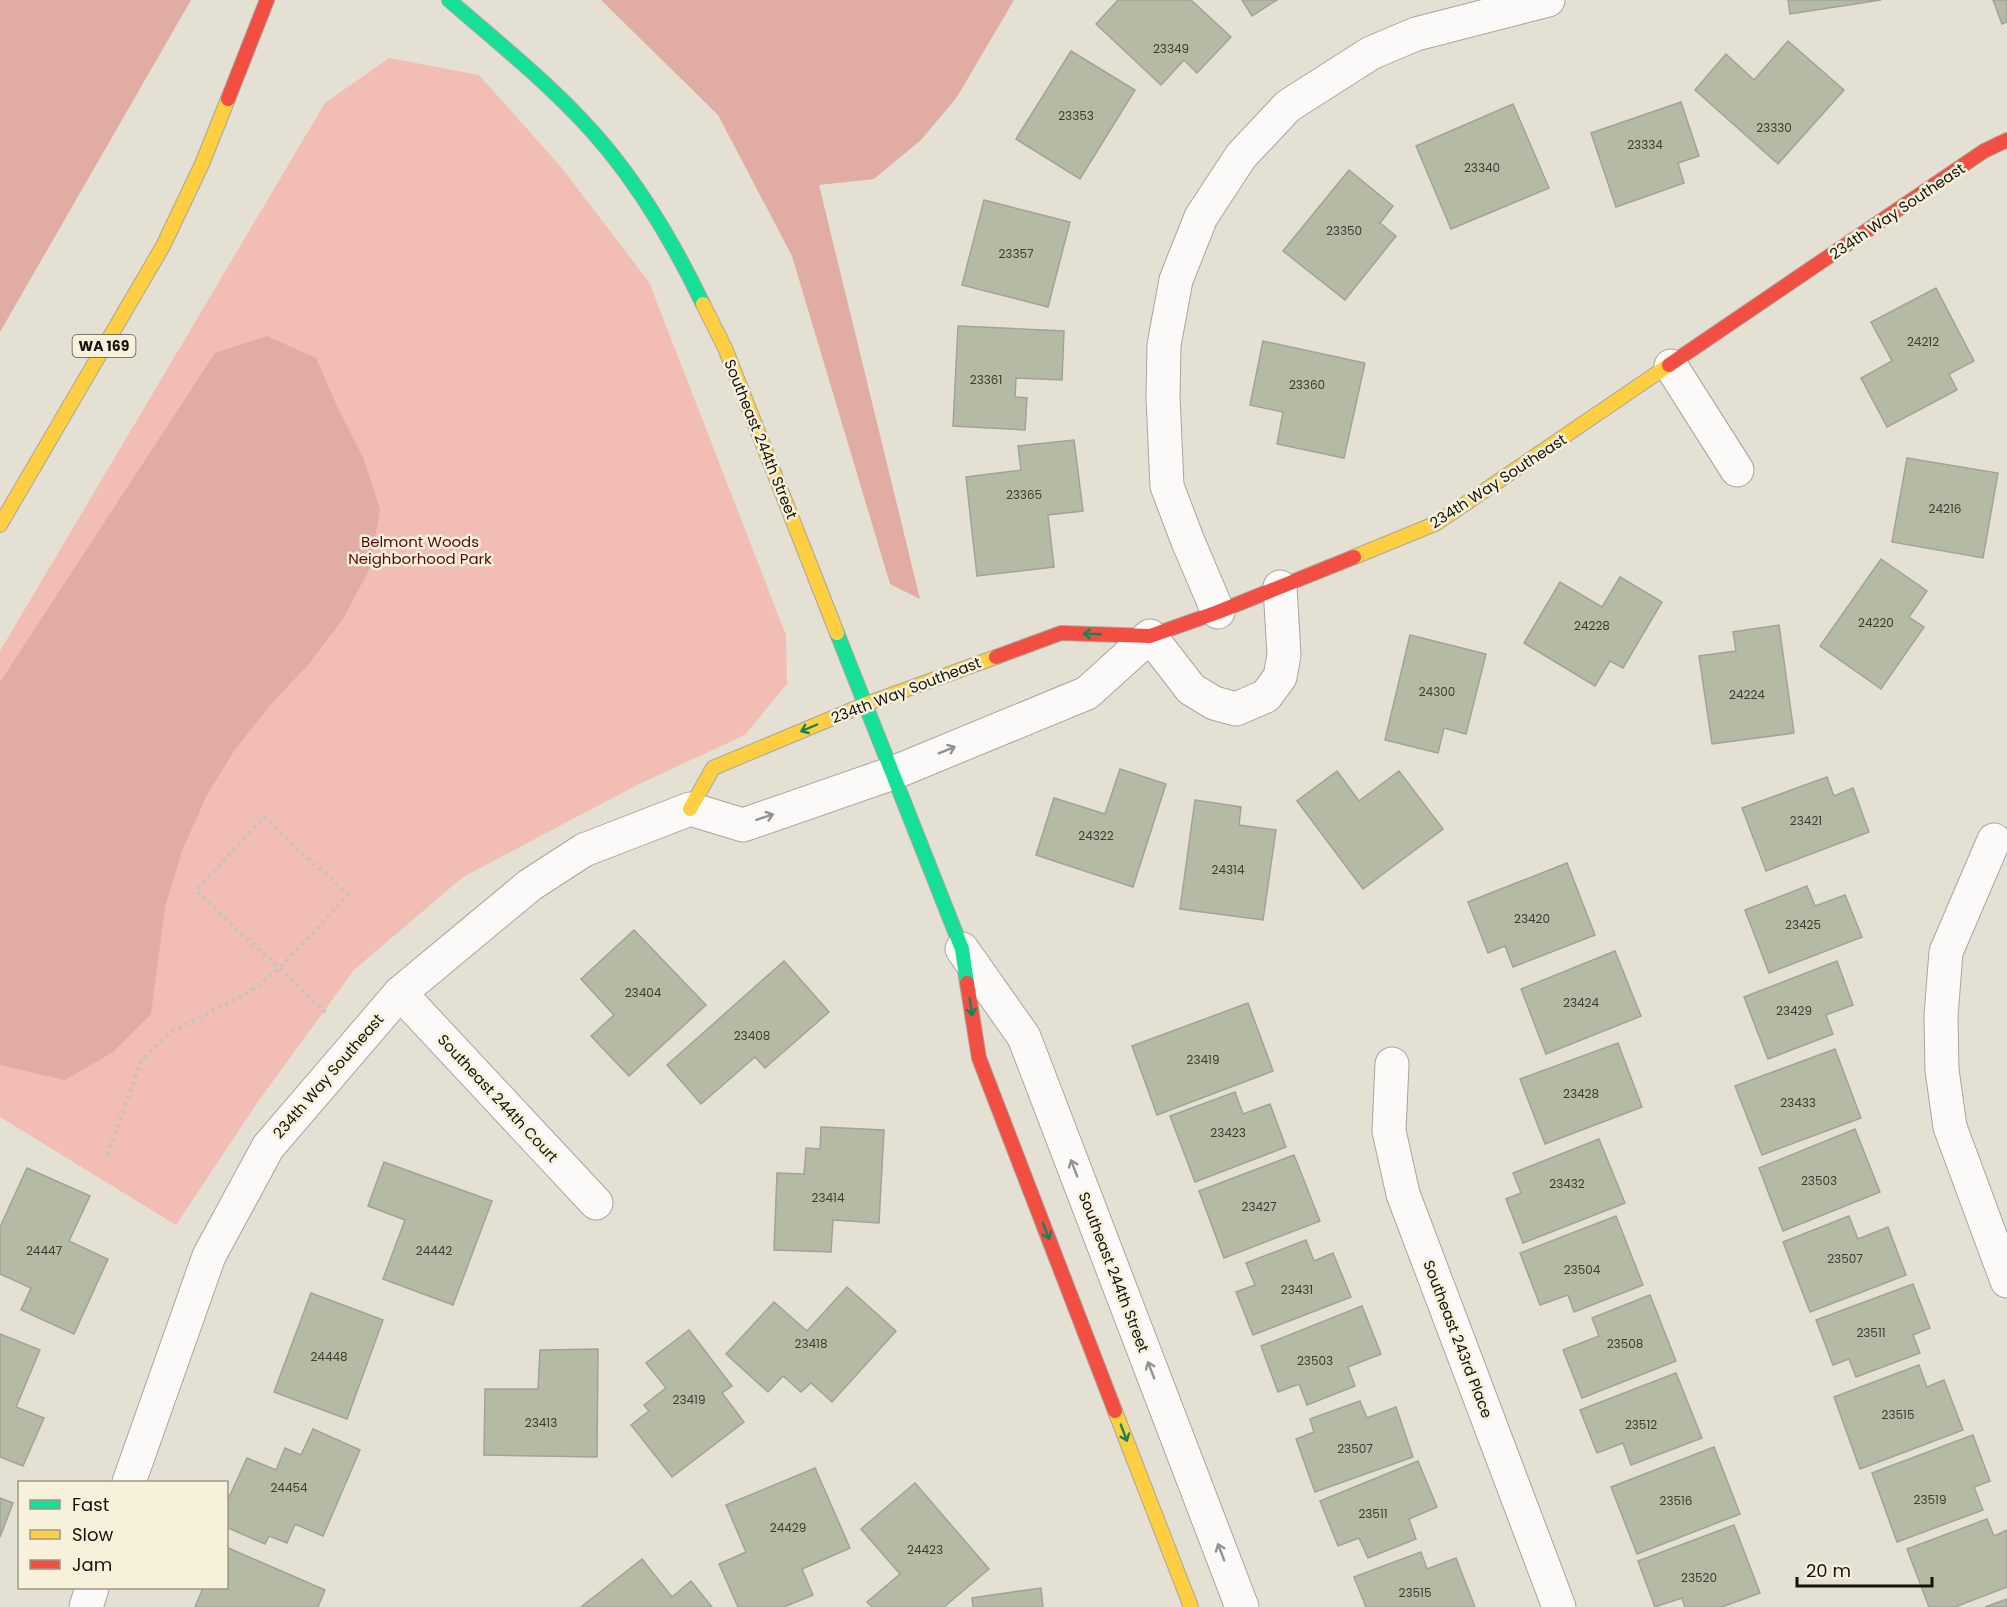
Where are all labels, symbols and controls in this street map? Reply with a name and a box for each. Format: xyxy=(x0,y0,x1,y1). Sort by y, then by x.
house number: 23349 xyxy=(1153,40,1189,57)
house number: 23353 xyxy=(1058,107,1094,124)
house number: 23330 xyxy=(1756,119,1792,136)
house number: 23334 xyxy=(1627,136,1663,153)
street label: 234th Way Southeast xyxy=(1825,158,1969,264)
house number: 23340 xyxy=(1464,159,1500,176)
house number: 23350 xyxy=(1326,222,1362,239)
house number: 23357 xyxy=(998,245,1034,262)
house number: 24212 xyxy=(1907,333,1939,350)
road number: WA 169 xyxy=(72,335,136,357)
street label: Southeast 244th Street xyxy=(719,356,803,522)
house number: 23361 xyxy=(970,371,1002,388)
house number: 23360 xyxy=(1289,376,1325,393)
street label: 234th Way Southeast xyxy=(1426,429,1570,533)
house number: 23365 xyxy=(1006,486,1042,503)
house number: 24216 xyxy=(1929,500,1961,517)
park label: Belmont Woods Neighborhood Park xyxy=(348,531,492,569)
house number: 24220 xyxy=(1858,614,1894,631)
house number: 24228 xyxy=(1574,617,1610,634)
one-way arrow xyxy=(1082,629,1102,640)
street label: 234th Way Southeast xyxy=(828,652,984,728)
house number: 24300 xyxy=(1419,683,1455,700)
house number: 24224 xyxy=(1729,686,1765,703)
one-way arrow xyxy=(800,723,819,734)
one-way arrow xyxy=(937,744,956,755)
one-way arrow xyxy=(756,811,775,822)
house number: 23421 xyxy=(1790,812,1822,829)
house number: 24322 xyxy=(1078,827,1114,844)
house number: 24314 xyxy=(1212,861,1245,878)
house number: 23420 xyxy=(1514,910,1550,927)
house number: 23425 xyxy=(1785,916,1821,933)
house number: 23404 xyxy=(625,984,662,1001)
house number: 23424 xyxy=(1563,994,1599,1011)
one-way arrow xyxy=(965,997,976,1017)
house number: 23429 xyxy=(1776,1002,1812,1019)
street label: 234th Way Southeast xyxy=(268,1009,388,1143)
house number: 23408 xyxy=(734,1027,770,1044)
street label: Southeast 244th Court xyxy=(433,1029,563,1167)
house number: 23419 xyxy=(1187,1051,1219,1068)
house number: 23428 xyxy=(1563,1085,1599,1102)
house number: 23433 xyxy=(1780,1094,1816,1111)
house number: 23423 xyxy=(1210,1124,1246,1141)
one-way arrow xyxy=(1068,1160,1079,1178)
house number: 23503 xyxy=(1801,1172,1837,1189)
house number: 23432 xyxy=(1549,1175,1585,1192)
house number: 23414 xyxy=(812,1189,845,1206)
street label: Southeast 244th Street xyxy=(1074,1189,1154,1355)
house number: 23427 xyxy=(1242,1198,1277,1215)
one-way arrow xyxy=(1041,1221,1052,1240)
house number: 24447 xyxy=(26,1242,62,1259)
house number: 24442 xyxy=(416,1242,452,1259)
house number: 23507 xyxy=(1827,1250,1863,1267)
street label: Southeast 243rd Place xyxy=(1418,1257,1498,1421)
house number: 23504 xyxy=(1564,1261,1601,1278)
house number: 23431 xyxy=(1281,1281,1313,1298)
house number: 23511 xyxy=(1856,1324,1886,1341)
house number: 23418 xyxy=(795,1335,827,1352)
house number: 23508 xyxy=(1607,1335,1643,1352)
house number: 24448 xyxy=(310,1348,348,1365)
house number: 23503 xyxy=(1297,1352,1333,1369)
one-way arrow xyxy=(1145,1361,1156,1380)
house number: 23419 xyxy=(673,1391,705,1408)
house number: 23515 xyxy=(1882,1406,1914,1423)
house number: 23413 xyxy=(525,1414,557,1431)
house number: 23512 xyxy=(1625,1416,1657,1433)
one-way arrow xyxy=(1119,1423,1130,1441)
house number: 23507 xyxy=(1337,1440,1373,1457)
house number: 24454 xyxy=(270,1479,308,1496)
legend xyxy=(18,1481,228,1589)
house number: 23519 xyxy=(1914,1491,1946,1508)
text: Fast xyxy=(72,1492,109,1517)
house number: 23516 xyxy=(1660,1492,1692,1509)
house number: 23511 xyxy=(1358,1505,1388,1522)
house number: 24429 xyxy=(770,1519,806,1536)
text: Slow xyxy=(72,1522,114,1547)
house number: 24423 xyxy=(907,1541,943,1558)
one-way arrow xyxy=(1214,1544,1225,1562)
scale bar xyxy=(1797,1550,1932,1588)
text: Jam xyxy=(72,1552,112,1577)
text: 20 m xyxy=(1806,1558,1851,1583)
house number: 23520 xyxy=(1681,1569,1717,1586)
house number: 23515 xyxy=(1399,1584,1431,1601)

